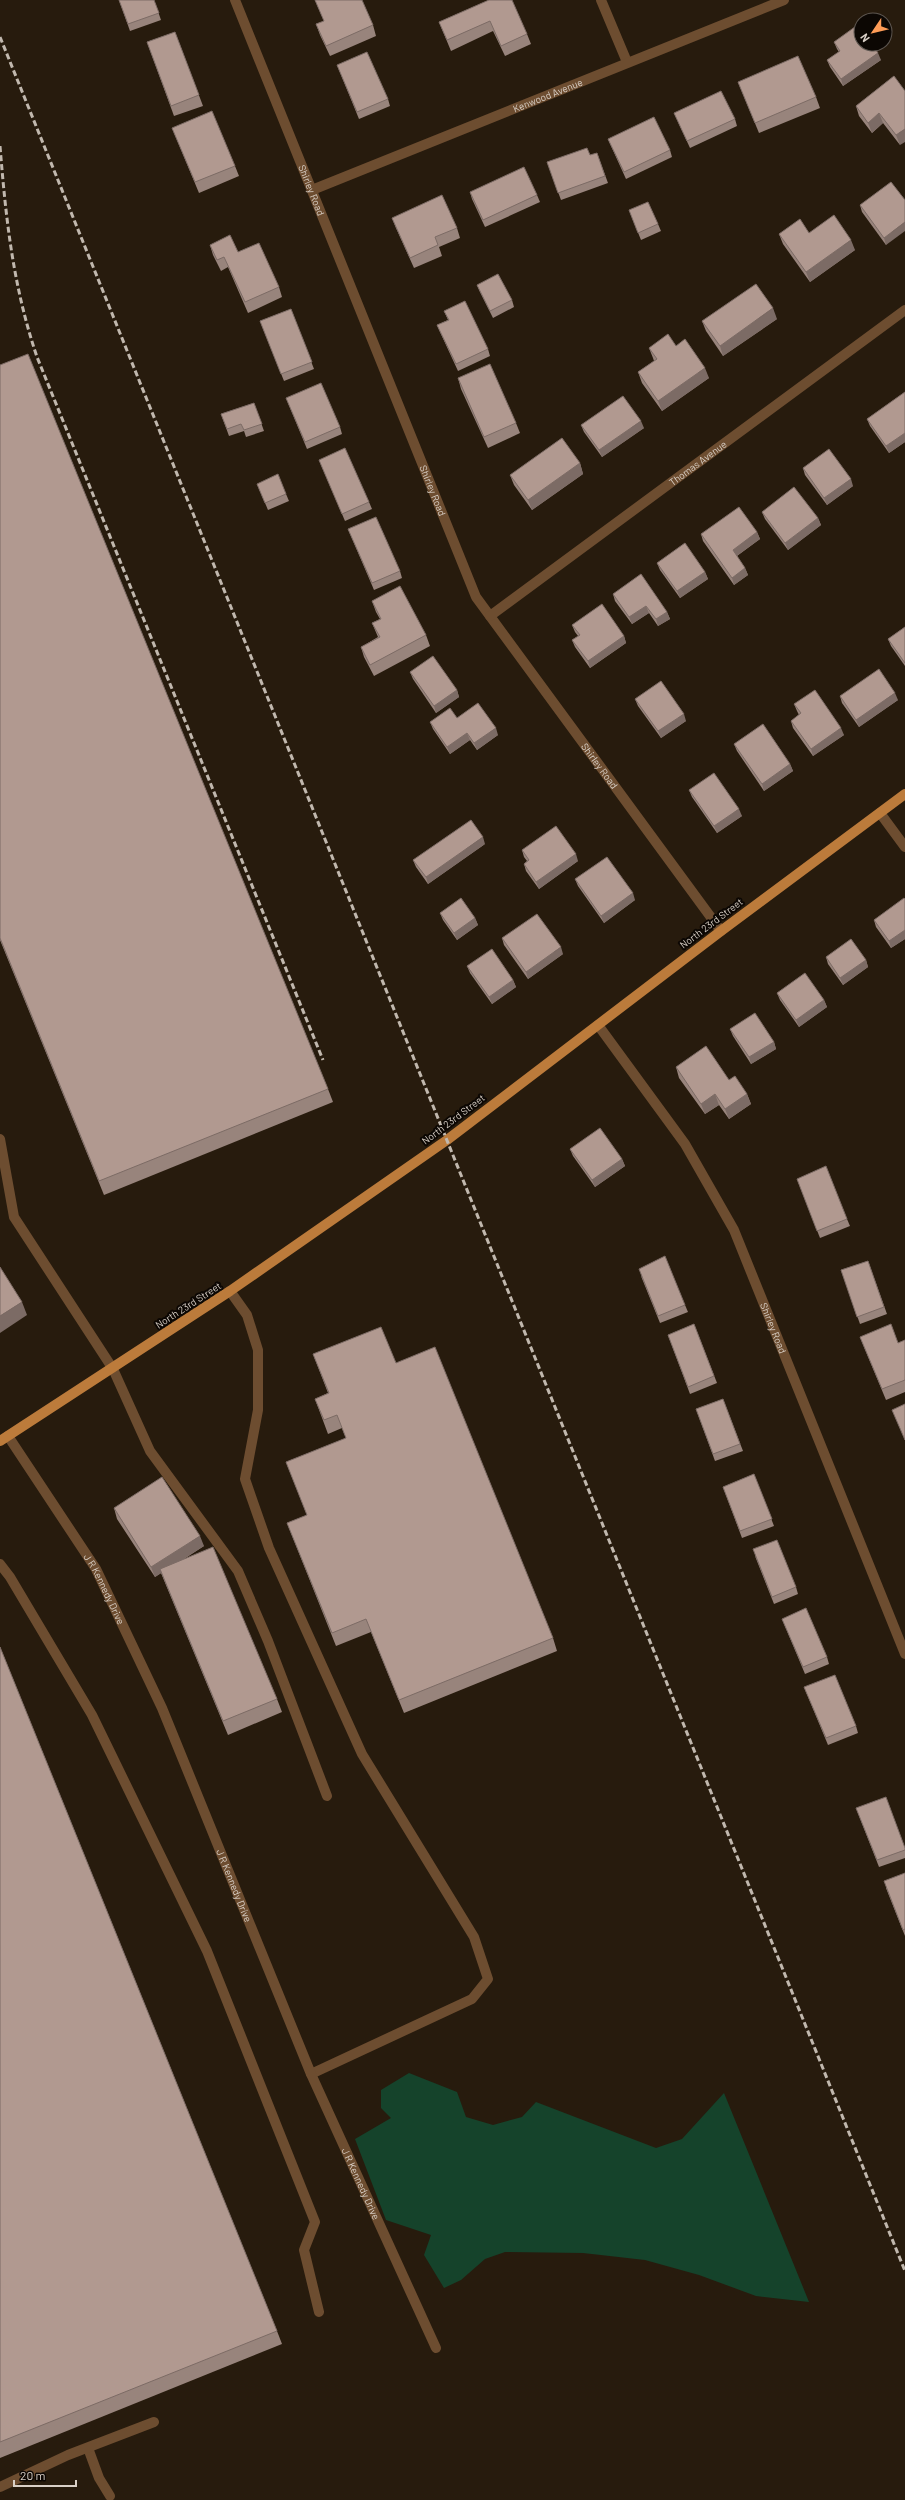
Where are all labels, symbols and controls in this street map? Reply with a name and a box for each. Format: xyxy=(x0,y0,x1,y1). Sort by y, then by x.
north arrow xyxy=(853,12,893,52)
text: N xyxy=(857,31,872,45)
street label: Kenwood Avenue xyxy=(511,76,584,115)
street label: Shirley Road xyxy=(296,163,327,217)
street label: Thomas Avenue xyxy=(667,438,729,488)
street label: Shirley Road xyxy=(417,463,449,518)
street label: Shirley Road xyxy=(579,740,620,791)
street label: North 23rd Street xyxy=(677,895,745,951)
street label: North 23rd Street xyxy=(419,1091,487,1147)
street label: North 23rd Street xyxy=(153,1279,223,1331)
street label: Shirley Road xyxy=(758,1301,789,1355)
street label: J R Kennedy Drive xyxy=(81,1551,127,1626)
street label: J R Kennedy Drive xyxy=(214,1847,254,1924)
street label: J R Kennedy Drive xyxy=(339,2146,383,2221)
scale bar xyxy=(14,2462,76,2488)
text: 20 m xyxy=(20,2468,46,2482)

